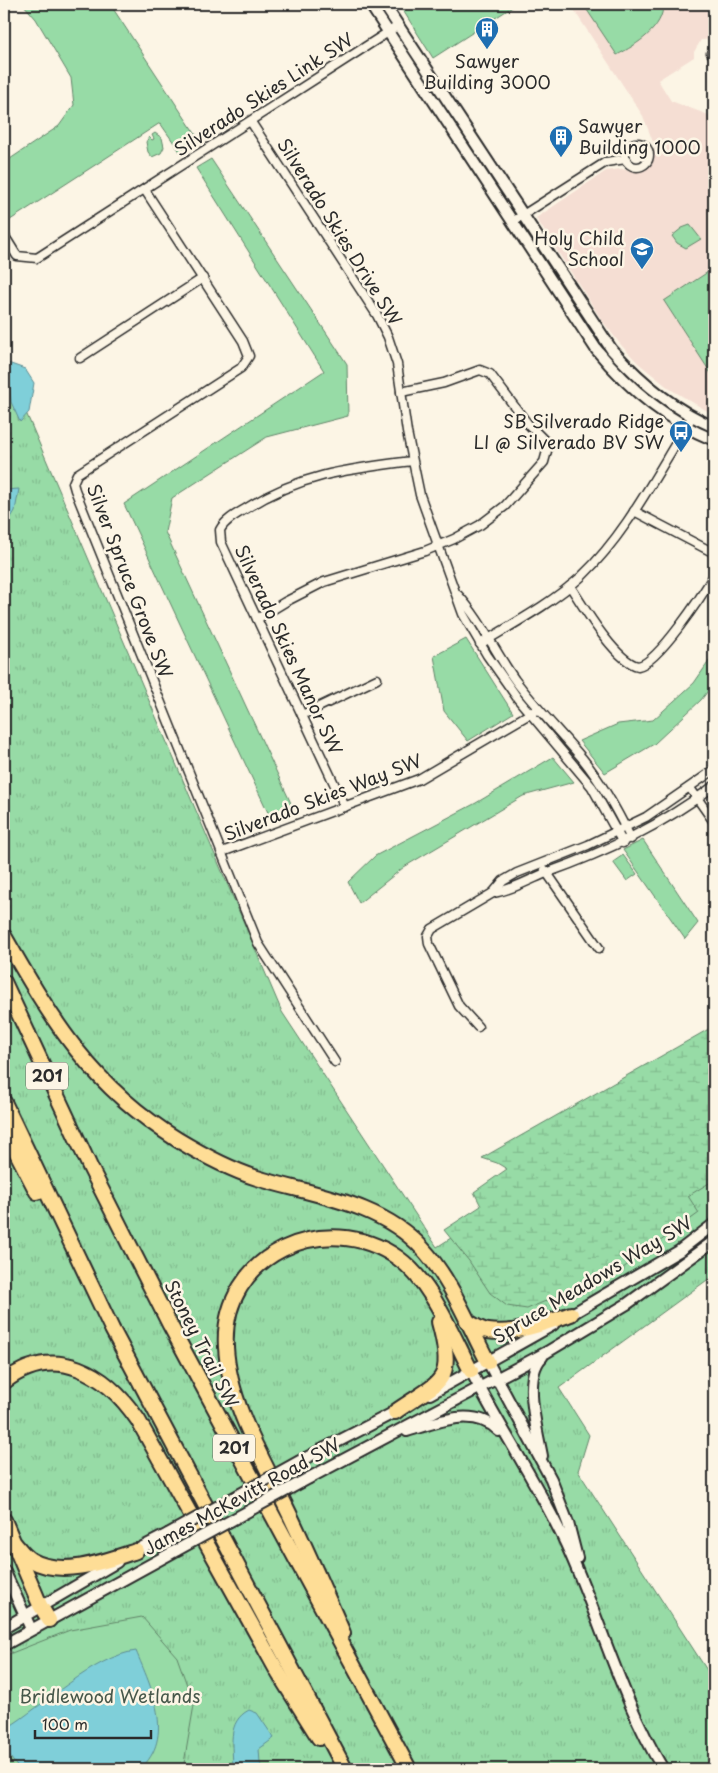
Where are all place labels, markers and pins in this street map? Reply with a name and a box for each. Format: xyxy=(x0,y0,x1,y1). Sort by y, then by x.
building icon: Sawyer Building 3000 xyxy=(474,16,500,50)
place label: Sawyer Building 3000 xyxy=(423,47,551,95)
place label: Sawyer Building 1000 xyxy=(578,112,701,160)
building icon: Sawyer Building 1000 xyxy=(548,124,574,158)
place label: Holy Child School xyxy=(534,224,624,272)
school or university icon: Holy Child School xyxy=(629,236,655,270)
place label: SB Silverado Ridge LI @ Silverado BV SW xyxy=(474,407,664,455)
bus stop icon: SB Silverado Ridge LI @ Silverado BV SW xyxy=(668,419,694,453)

